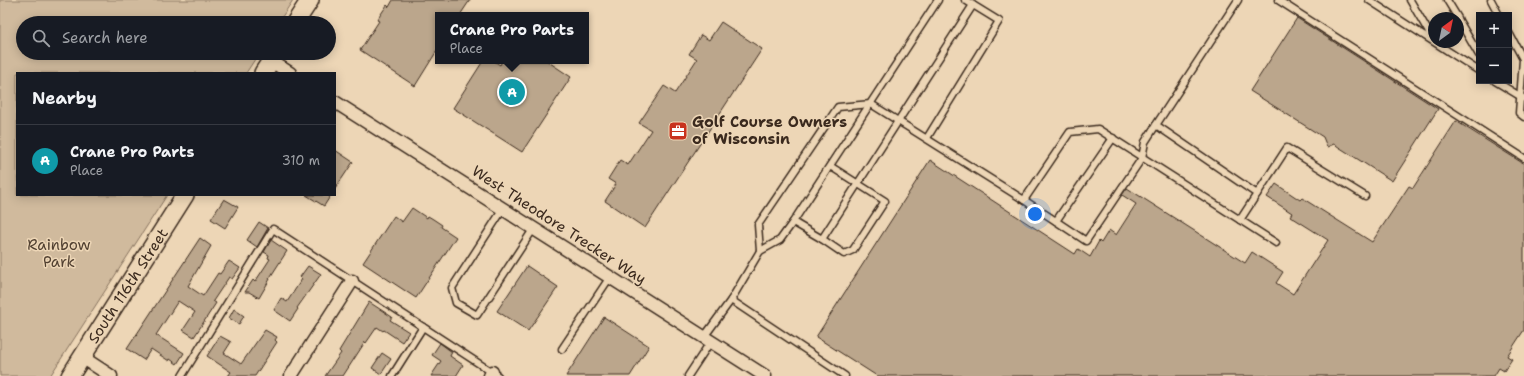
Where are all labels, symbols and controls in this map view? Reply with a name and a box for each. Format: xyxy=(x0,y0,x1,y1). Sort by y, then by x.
popup xyxy=(435,12,589,64)
north arrow xyxy=(1428,12,1464,48)
map controls xyxy=(1476,12,1512,84)
button: + xyxy=(1476,12,1512,48)
search box xyxy=(16,16,336,60)
text: Crane Pro Parts xyxy=(450,20,574,40)
icon: search xyxy=(30,27,52,49)
text: Search here xyxy=(62,28,148,48)
text: Place xyxy=(450,40,483,57)
button: − xyxy=(1476,48,1512,84)
pin: A xyxy=(499,77,525,107)
text: Nearby xyxy=(32,87,97,109)
place label: Golf Course Owners of Wisconsin xyxy=(692,112,847,149)
office icon: Golf Course Owners of Wisconsin xyxy=(667,120,689,142)
text: Crane Pro Parts xyxy=(70,142,194,162)
text: A xyxy=(40,152,50,169)
text: 310 m xyxy=(282,152,320,169)
street label: West Theodore Trecker Way xyxy=(468,161,650,289)
text: Place xyxy=(70,162,103,179)
your location xyxy=(1025,204,1045,224)
street label: South 116th Street xyxy=(83,225,173,347)
park label: Rainbow Park xyxy=(27,235,91,272)

